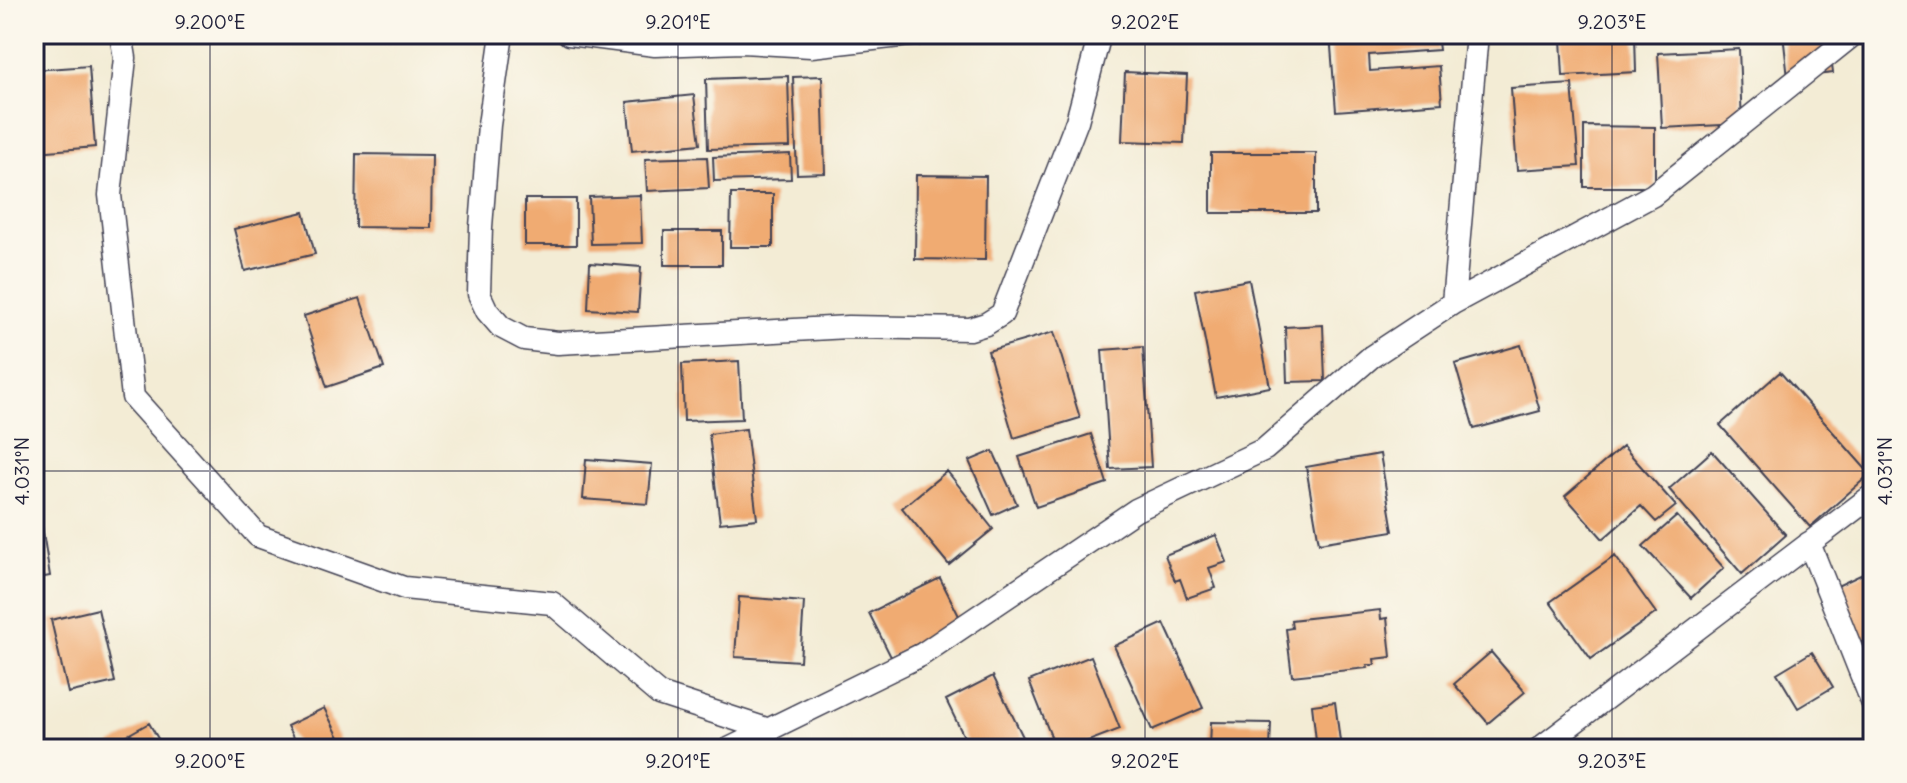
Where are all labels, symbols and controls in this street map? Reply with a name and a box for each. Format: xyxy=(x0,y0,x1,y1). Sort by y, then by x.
text: 9.200°E xyxy=(175,9,245,34)
text: 9.201°E xyxy=(645,9,711,34)
text: 9.202°E xyxy=(1111,9,1179,34)
text: 9.203°E xyxy=(1577,9,1647,34)
text: 4.031°N xyxy=(9,437,34,505)
text: 4.031°N xyxy=(1872,437,1897,505)
text: 9.200°E xyxy=(175,748,245,773)
text: 9.201°E xyxy=(645,748,711,773)
text: 9.202°E xyxy=(1111,748,1179,773)
text: 9.203°E xyxy=(1577,748,1647,773)

